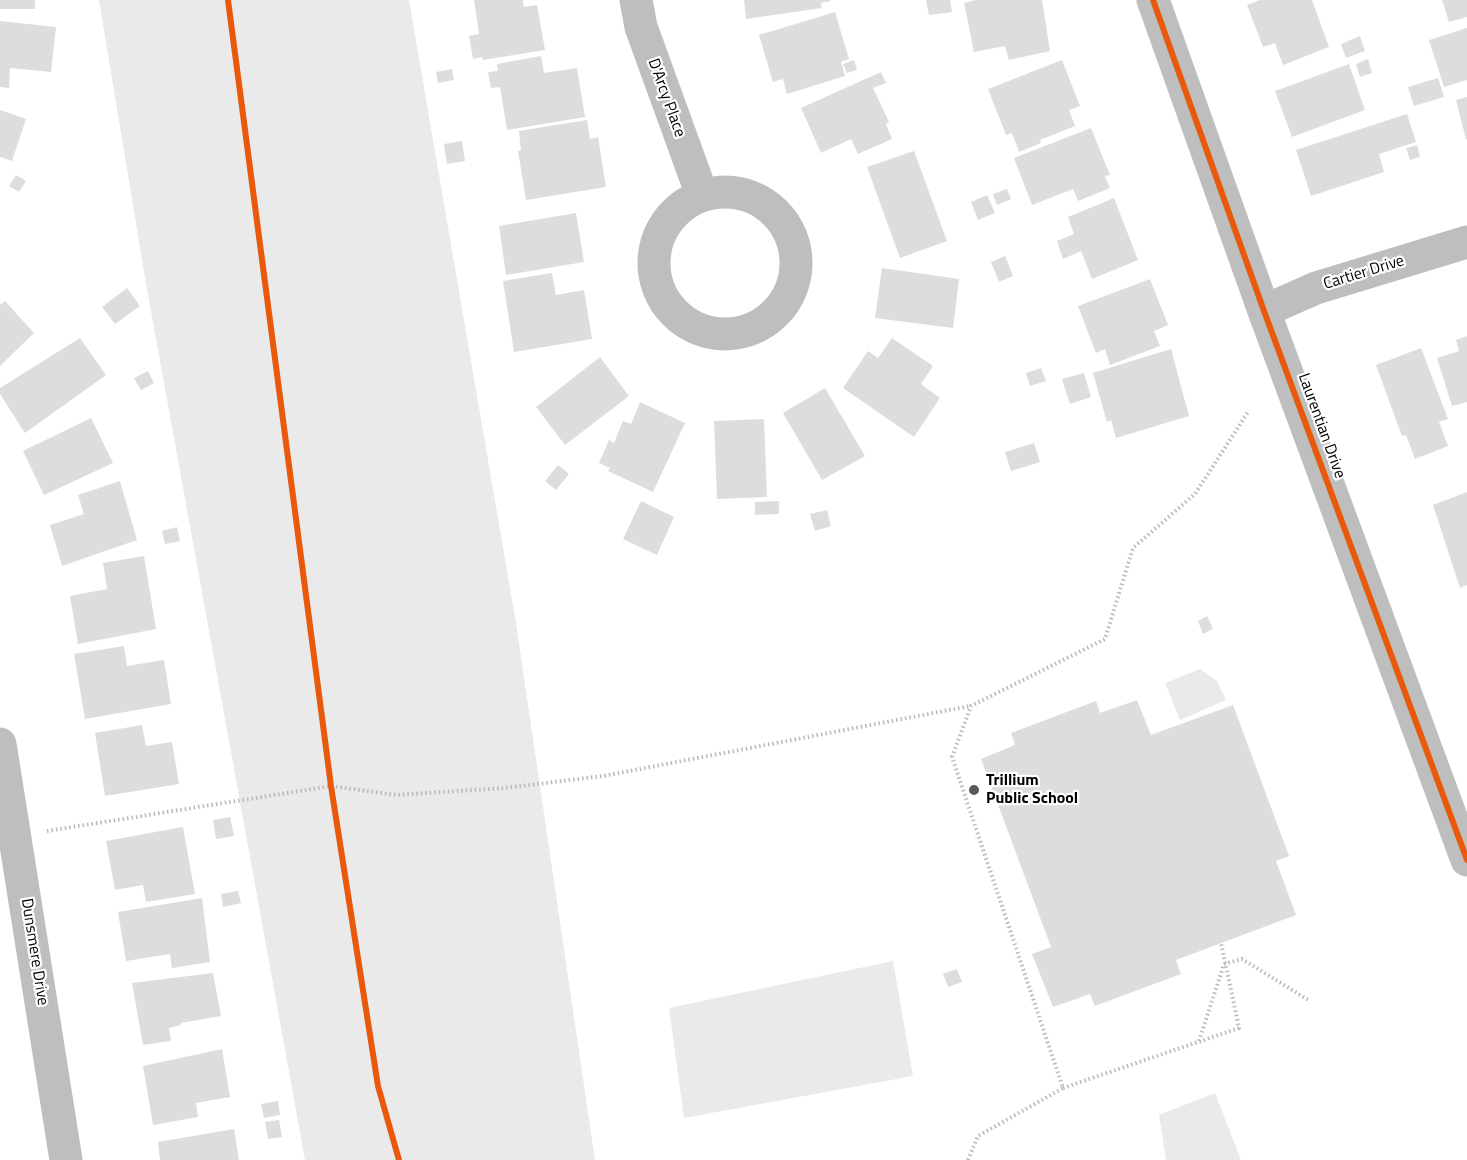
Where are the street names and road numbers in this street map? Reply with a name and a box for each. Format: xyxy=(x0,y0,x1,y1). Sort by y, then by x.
street label: D'Arcy Place xyxy=(643,56,689,140)
street label: Cartier Drive xyxy=(1321,252,1407,294)
street label: Laurentian Drive xyxy=(1293,371,1349,481)
street label: Dunsmere Drive xyxy=(16,897,52,1007)

